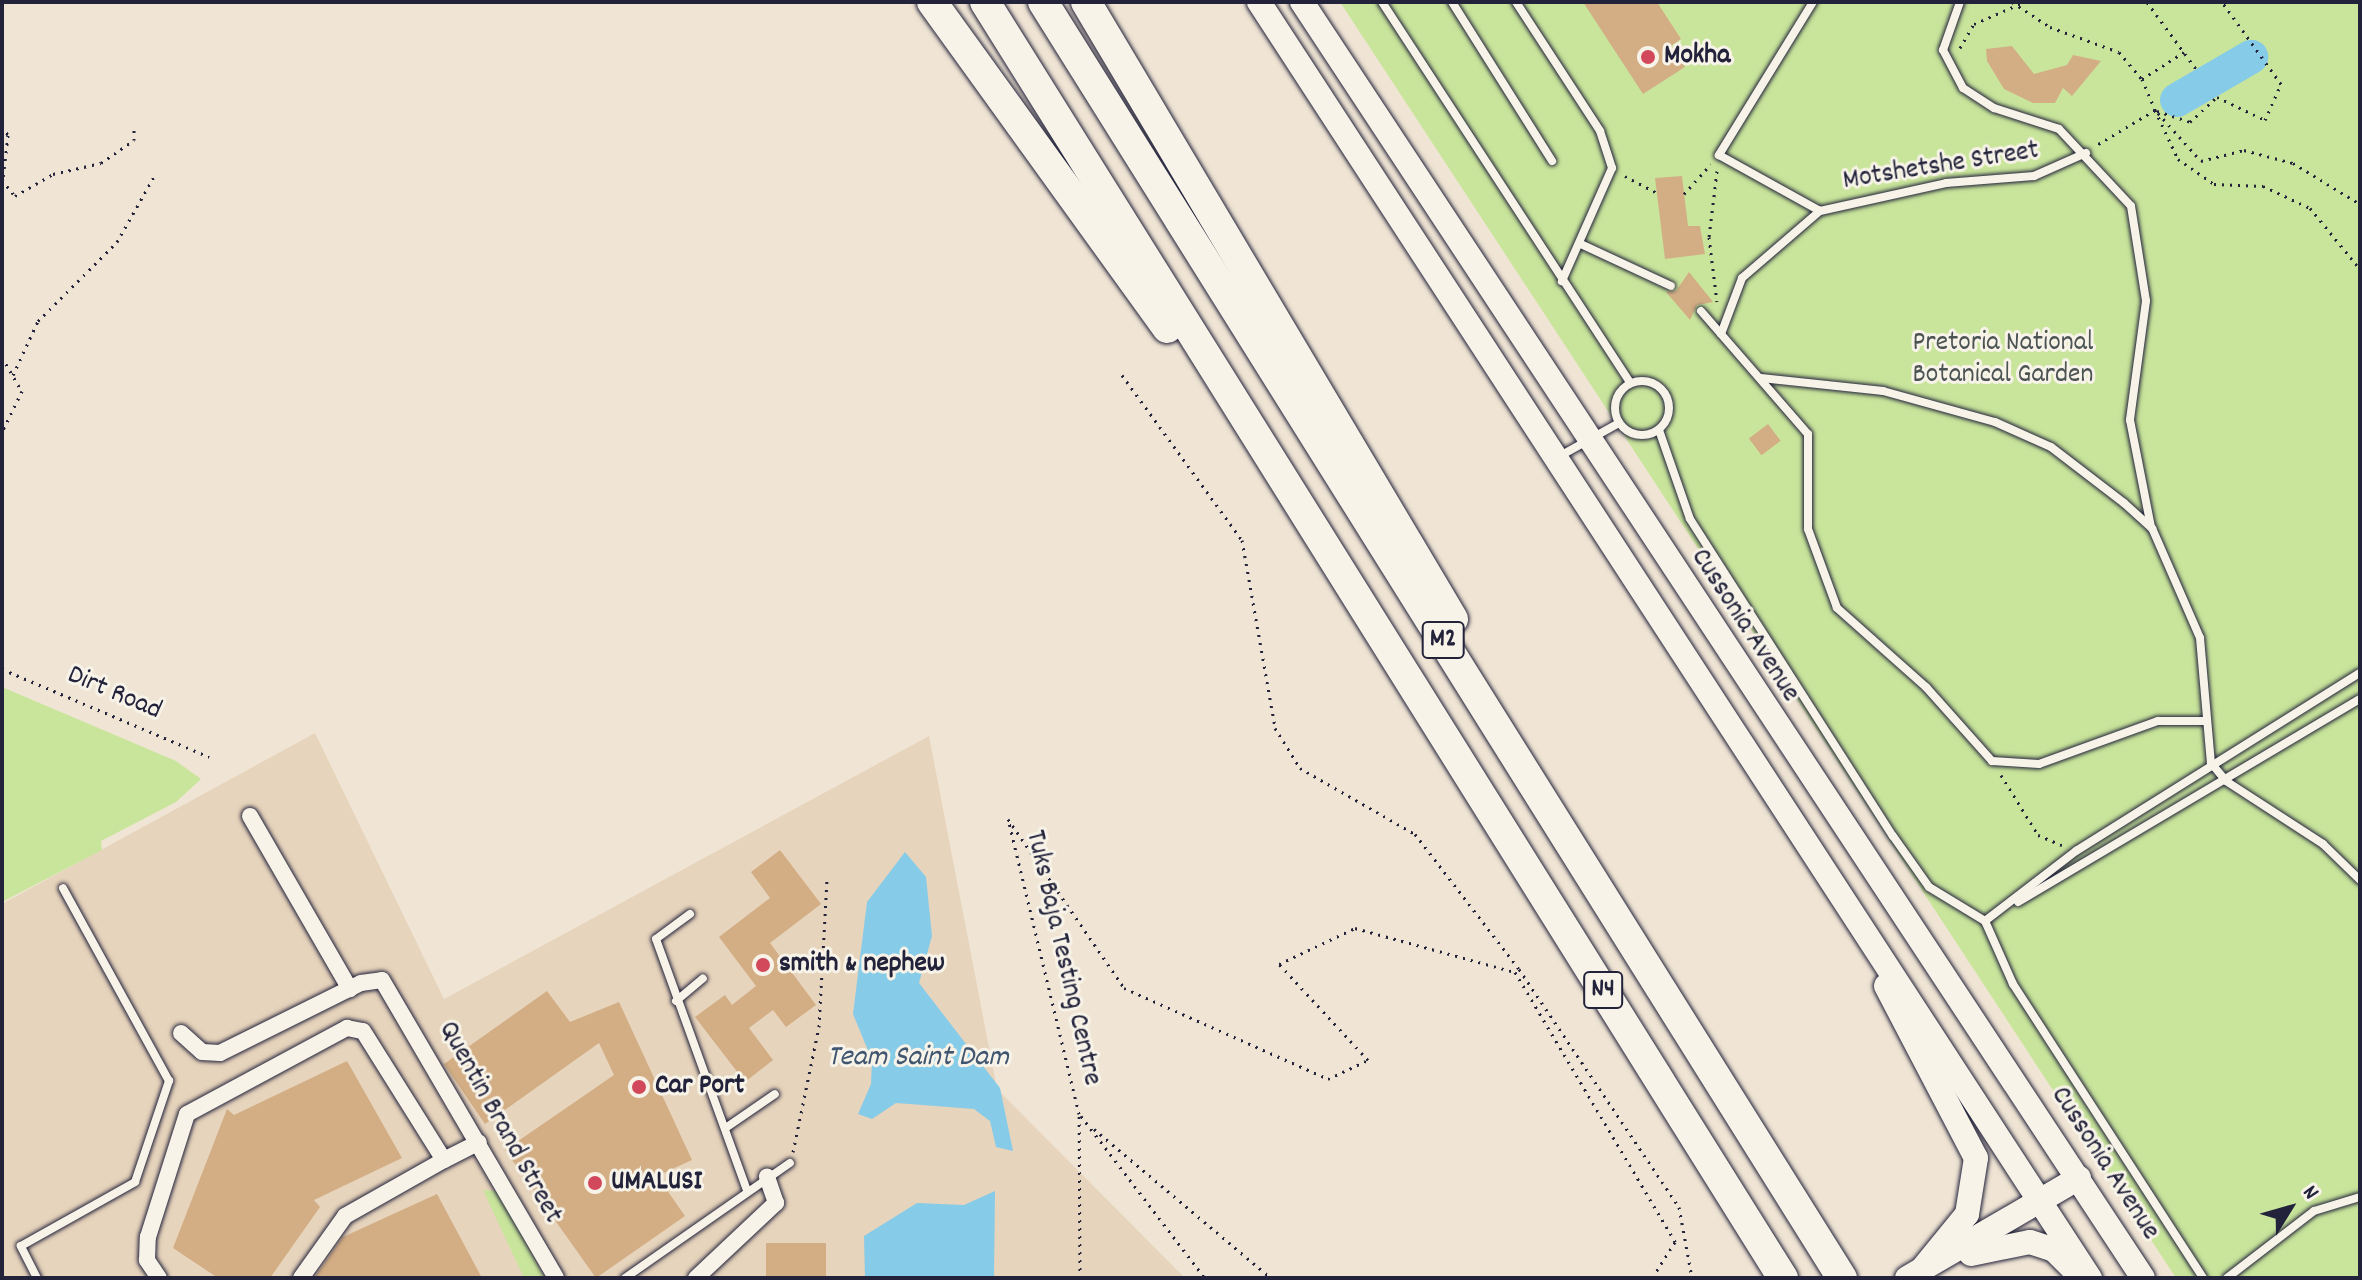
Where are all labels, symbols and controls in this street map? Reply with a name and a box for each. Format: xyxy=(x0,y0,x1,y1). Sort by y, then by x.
place label: Mokha xyxy=(1664,40,1730,74)
marker: Mokha xyxy=(1639,48,1657,66)
street label: Motshetshe Street xyxy=(1841,135,2041,199)
park label: Pretoria National Botanical Garden xyxy=(1913,327,2093,393)
street label: Cussonia Avenue xyxy=(1682,543,1806,709)
road number: M2 xyxy=(1421,618,1465,662)
street label: Dirt Road xyxy=(62,659,166,729)
street label: Tuks Baja Testing Centre xyxy=(1016,827,1108,1089)
place label: smith & nephew xyxy=(779,948,945,982)
marker: smith & nephew xyxy=(754,956,772,974)
road number: N4 xyxy=(1583,968,1623,1012)
street label: Quentin Brand Street xyxy=(430,1016,568,1230)
water label: Team Saint Dam xyxy=(827,1041,1009,1077)
place label: Car Port xyxy=(655,1070,745,1104)
marker: Car Port xyxy=(630,1078,648,1096)
street label: Cussonia Avenue xyxy=(2042,1081,2166,1247)
place label: UMALUSI xyxy=(611,1166,702,1200)
north arrow xyxy=(2250,1168,2330,1248)
marker: UMALUSI xyxy=(586,1174,604,1192)
text: N xyxy=(2294,1180,2325,1207)

